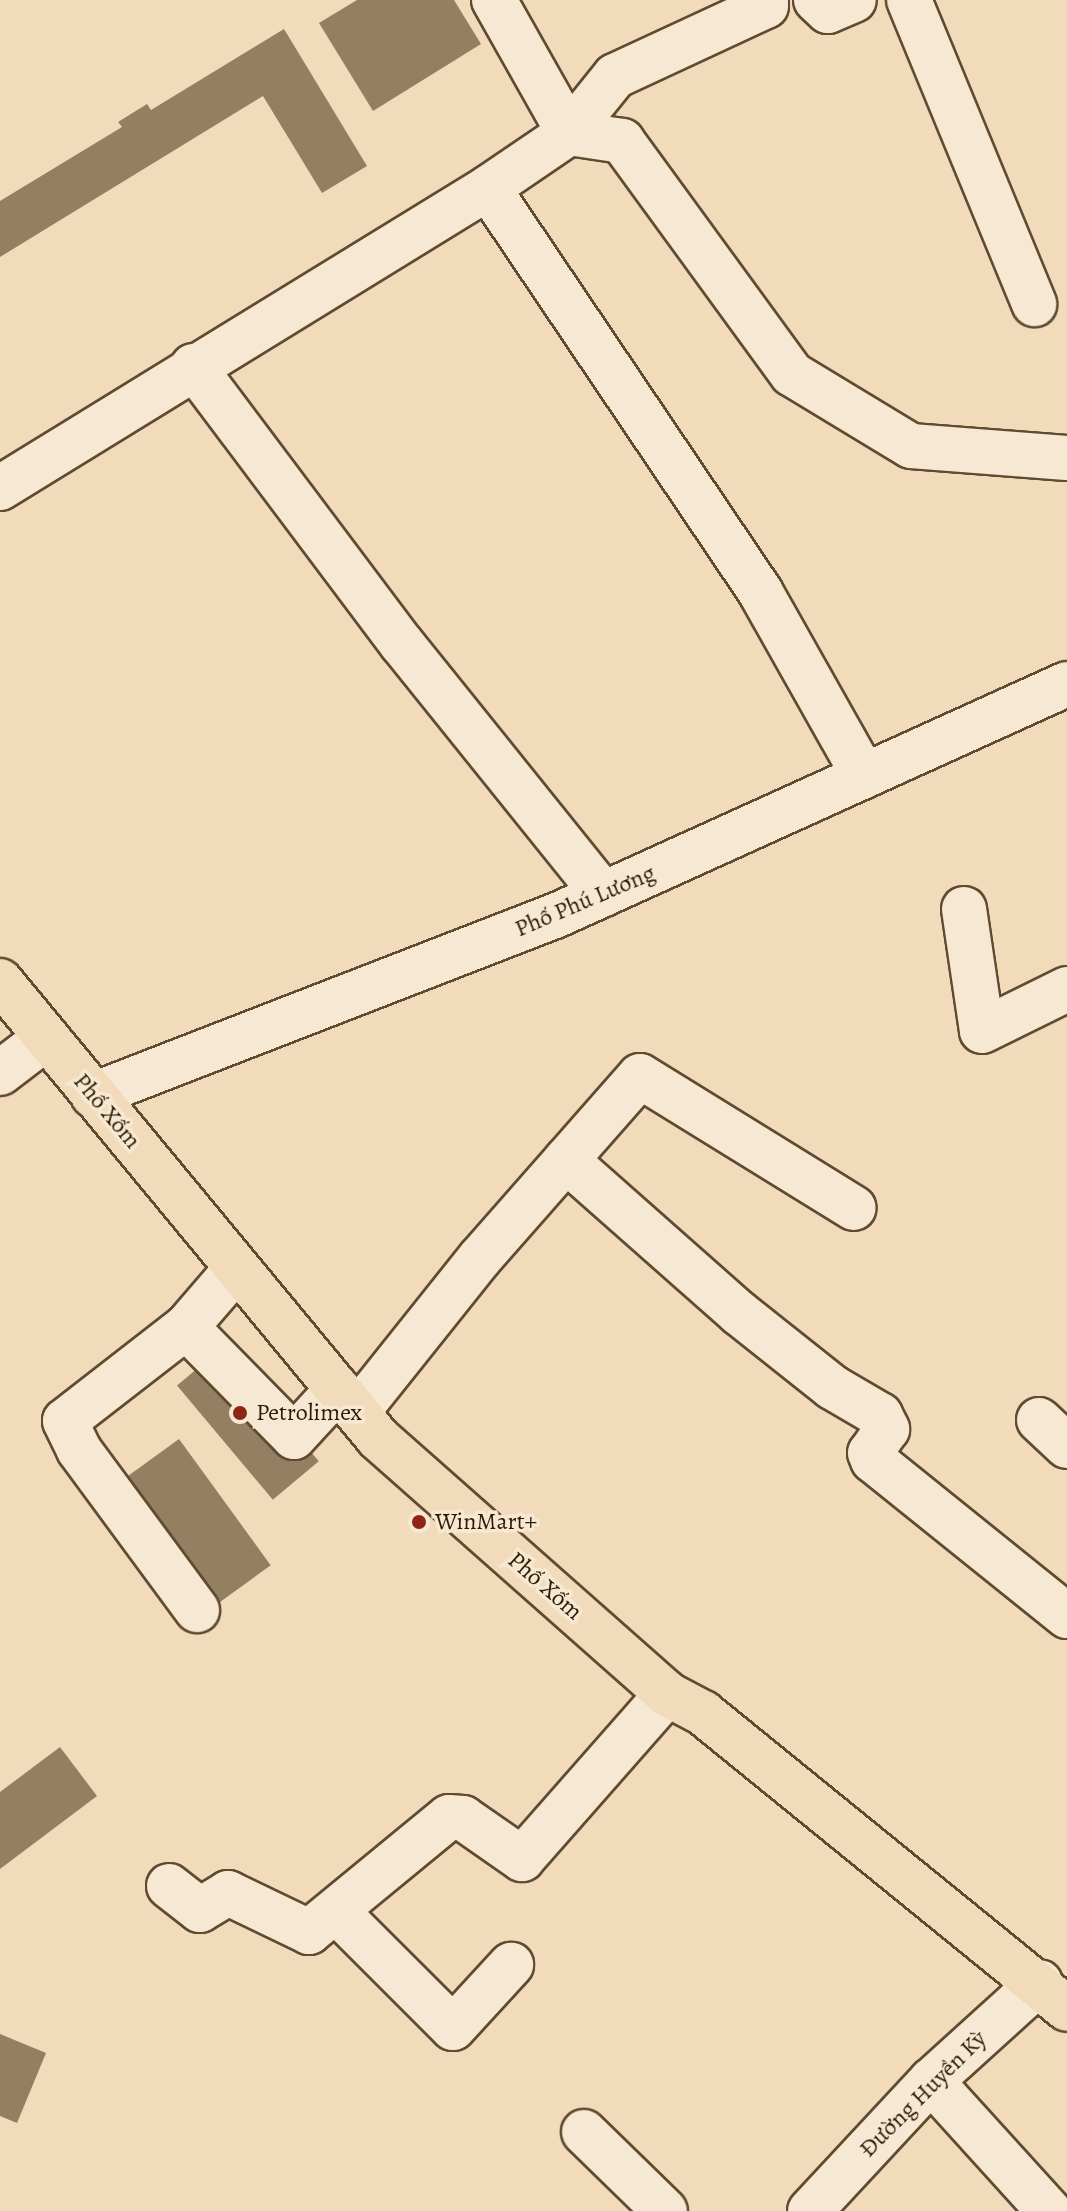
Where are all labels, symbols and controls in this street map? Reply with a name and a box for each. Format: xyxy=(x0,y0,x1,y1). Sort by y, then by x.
street label: Phố Phú Lương xyxy=(511,859,659,943)
street label: Phố Xốm xyxy=(67,1067,147,1155)
place label: Petrolimex xyxy=(256,1399,362,1427)
marker: Petrolimex xyxy=(231,1404,249,1422)
place label: WinMart+ xyxy=(435,1508,537,1536)
marker: WinMart+ xyxy=(410,1513,428,1531)
street label: Phố Xốm xyxy=(502,1546,588,1626)
street label: Đường Huyền Kỳ xyxy=(853,2024,993,2164)

